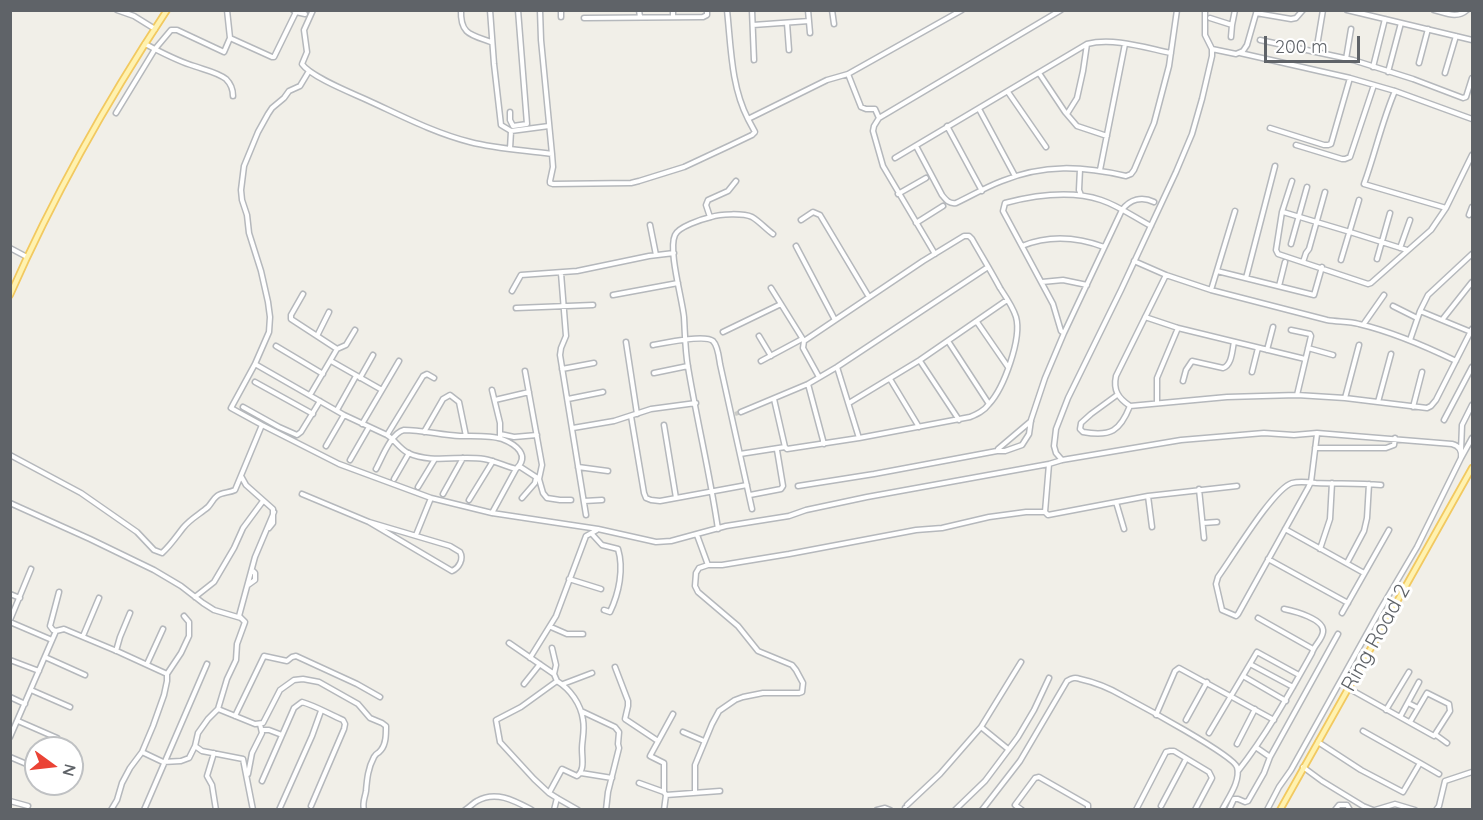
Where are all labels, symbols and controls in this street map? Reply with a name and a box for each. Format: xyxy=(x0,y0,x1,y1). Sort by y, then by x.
scale bar xyxy=(1267,24,1363,62)
text: 200 m xyxy=(1275,35,1328,58)
street label: Ring Road 2 xyxy=(1336,580,1416,696)
north arrow xyxy=(24,736,84,796)
text: N xyxy=(58,762,81,778)

